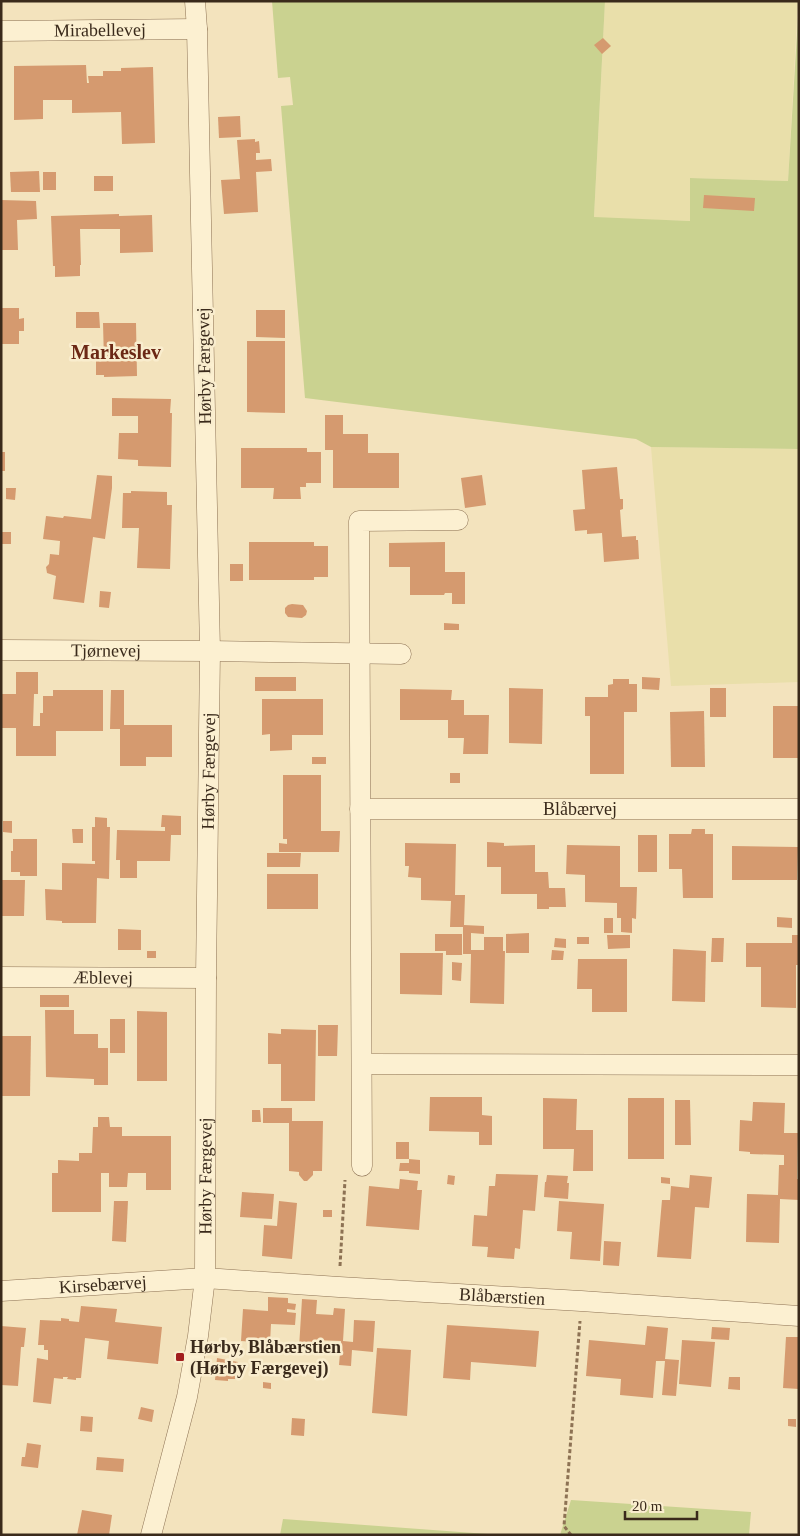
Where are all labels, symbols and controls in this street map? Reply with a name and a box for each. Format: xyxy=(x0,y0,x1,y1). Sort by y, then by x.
street label: Mirabellevej xyxy=(54,20,146,40)
street label: Hørby Færgevej xyxy=(193,307,215,425)
district label: Markeslev xyxy=(71,341,161,363)
street label: Tjørnevej xyxy=(71,640,141,661)
street label: Hørby Færgevej xyxy=(198,712,219,830)
street label: Blåbærvej xyxy=(543,799,617,819)
street label: Æblevej xyxy=(73,967,133,988)
street label: Hørby Færgevej xyxy=(195,1117,216,1235)
street label: Kirsebærvej xyxy=(58,1272,147,1297)
street label: Blåbærstien xyxy=(458,1284,546,1309)
place label: Hørby, Blåbærstien (Hørby Færgevej) xyxy=(190,1337,341,1379)
marker: Hørby, Blåbærstien (Hørby Færgevej) xyxy=(174,1351,186,1363)
scale bar xyxy=(625,1488,698,1520)
text: 20 m xyxy=(632,1498,663,1514)

